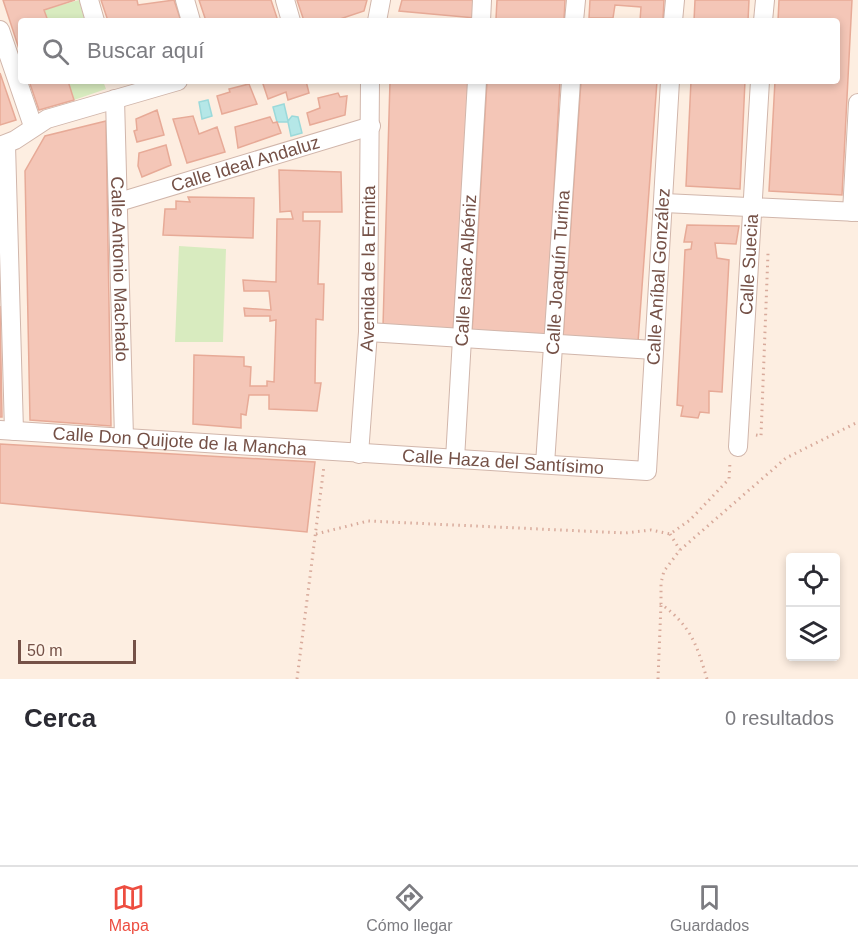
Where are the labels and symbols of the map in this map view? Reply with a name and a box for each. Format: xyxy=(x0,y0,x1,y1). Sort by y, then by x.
street label: Calle Ideal Andaluz xyxy=(169,132,322,196)
street label: Calle Antonio Machado xyxy=(107,176,132,362)
street label: Avenida de la Ermita xyxy=(357,184,379,352)
street label: Calle Joaquín Turina xyxy=(542,188,574,356)
street label: Calle Aníbal González xyxy=(643,188,674,366)
street label: Calle Isaac Albéniz xyxy=(452,194,480,347)
street label: Calle Suecia xyxy=(736,212,762,315)
street label: Calle Don Quijote de la Mancha xyxy=(52,423,308,459)
street label: Calle Haza del Santísimo xyxy=(401,445,605,478)
scale bar xyxy=(18,637,136,664)

